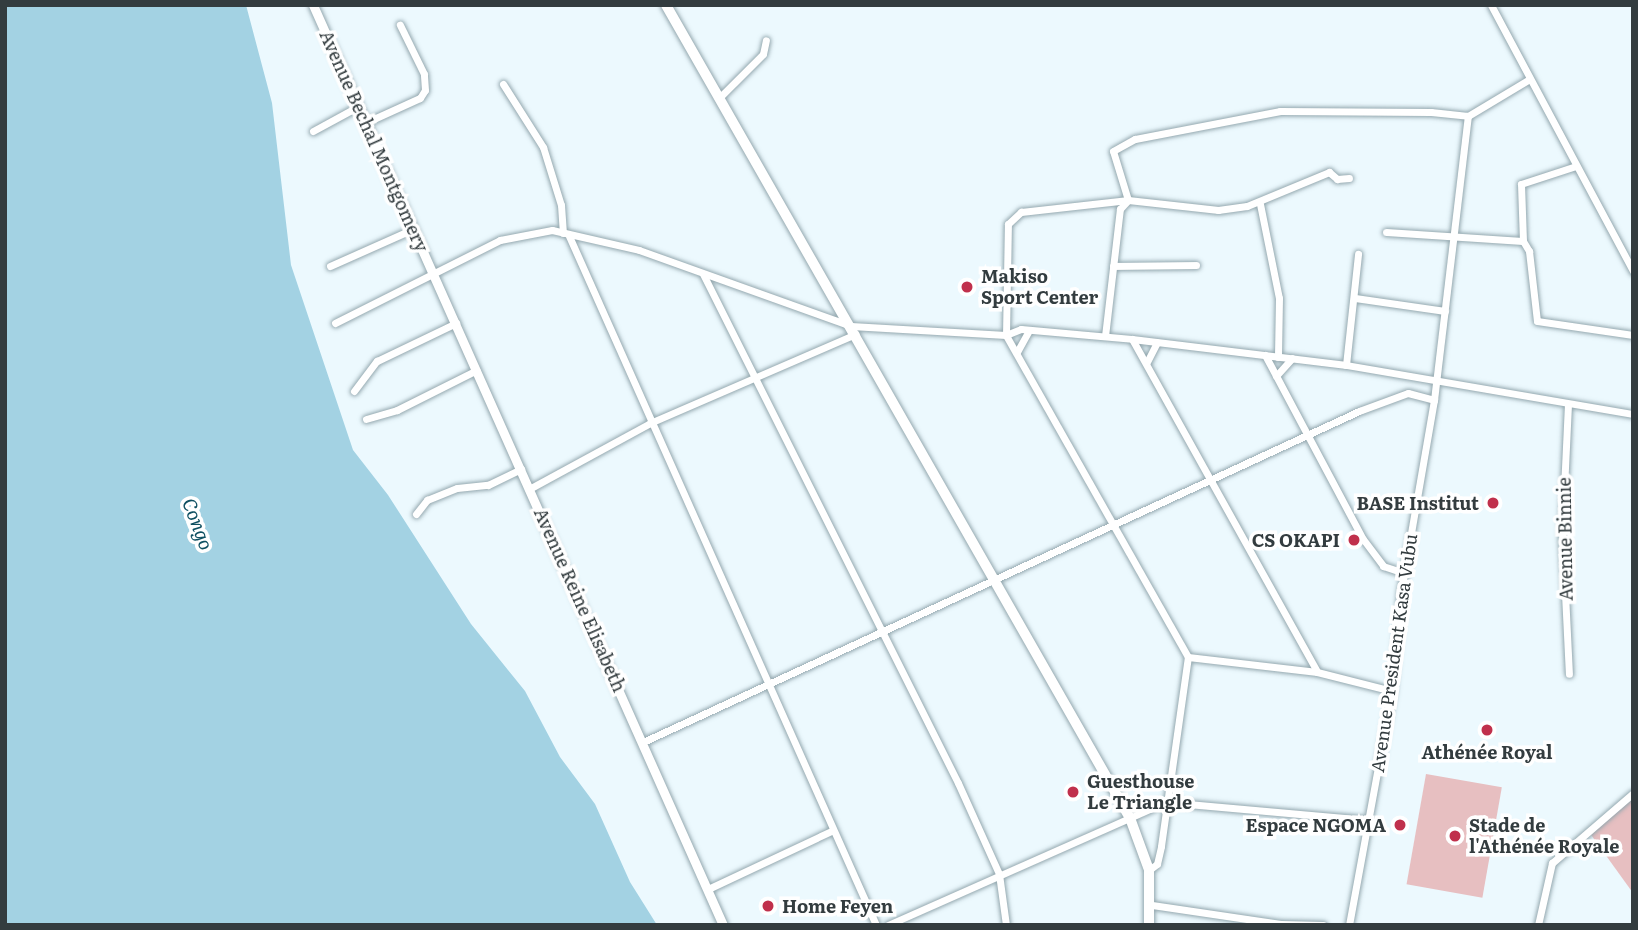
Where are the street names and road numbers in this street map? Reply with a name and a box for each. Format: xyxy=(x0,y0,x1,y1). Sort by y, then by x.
street label: Avenue Bechal Montgomery xyxy=(315,27,433,255)
street label: Avenue Binnie xyxy=(1553,477,1577,601)
street label: Avenue Reine Elisabeth xyxy=(530,505,630,695)
street label: Avenue President Kasa Vubu xyxy=(1367,532,1421,774)

